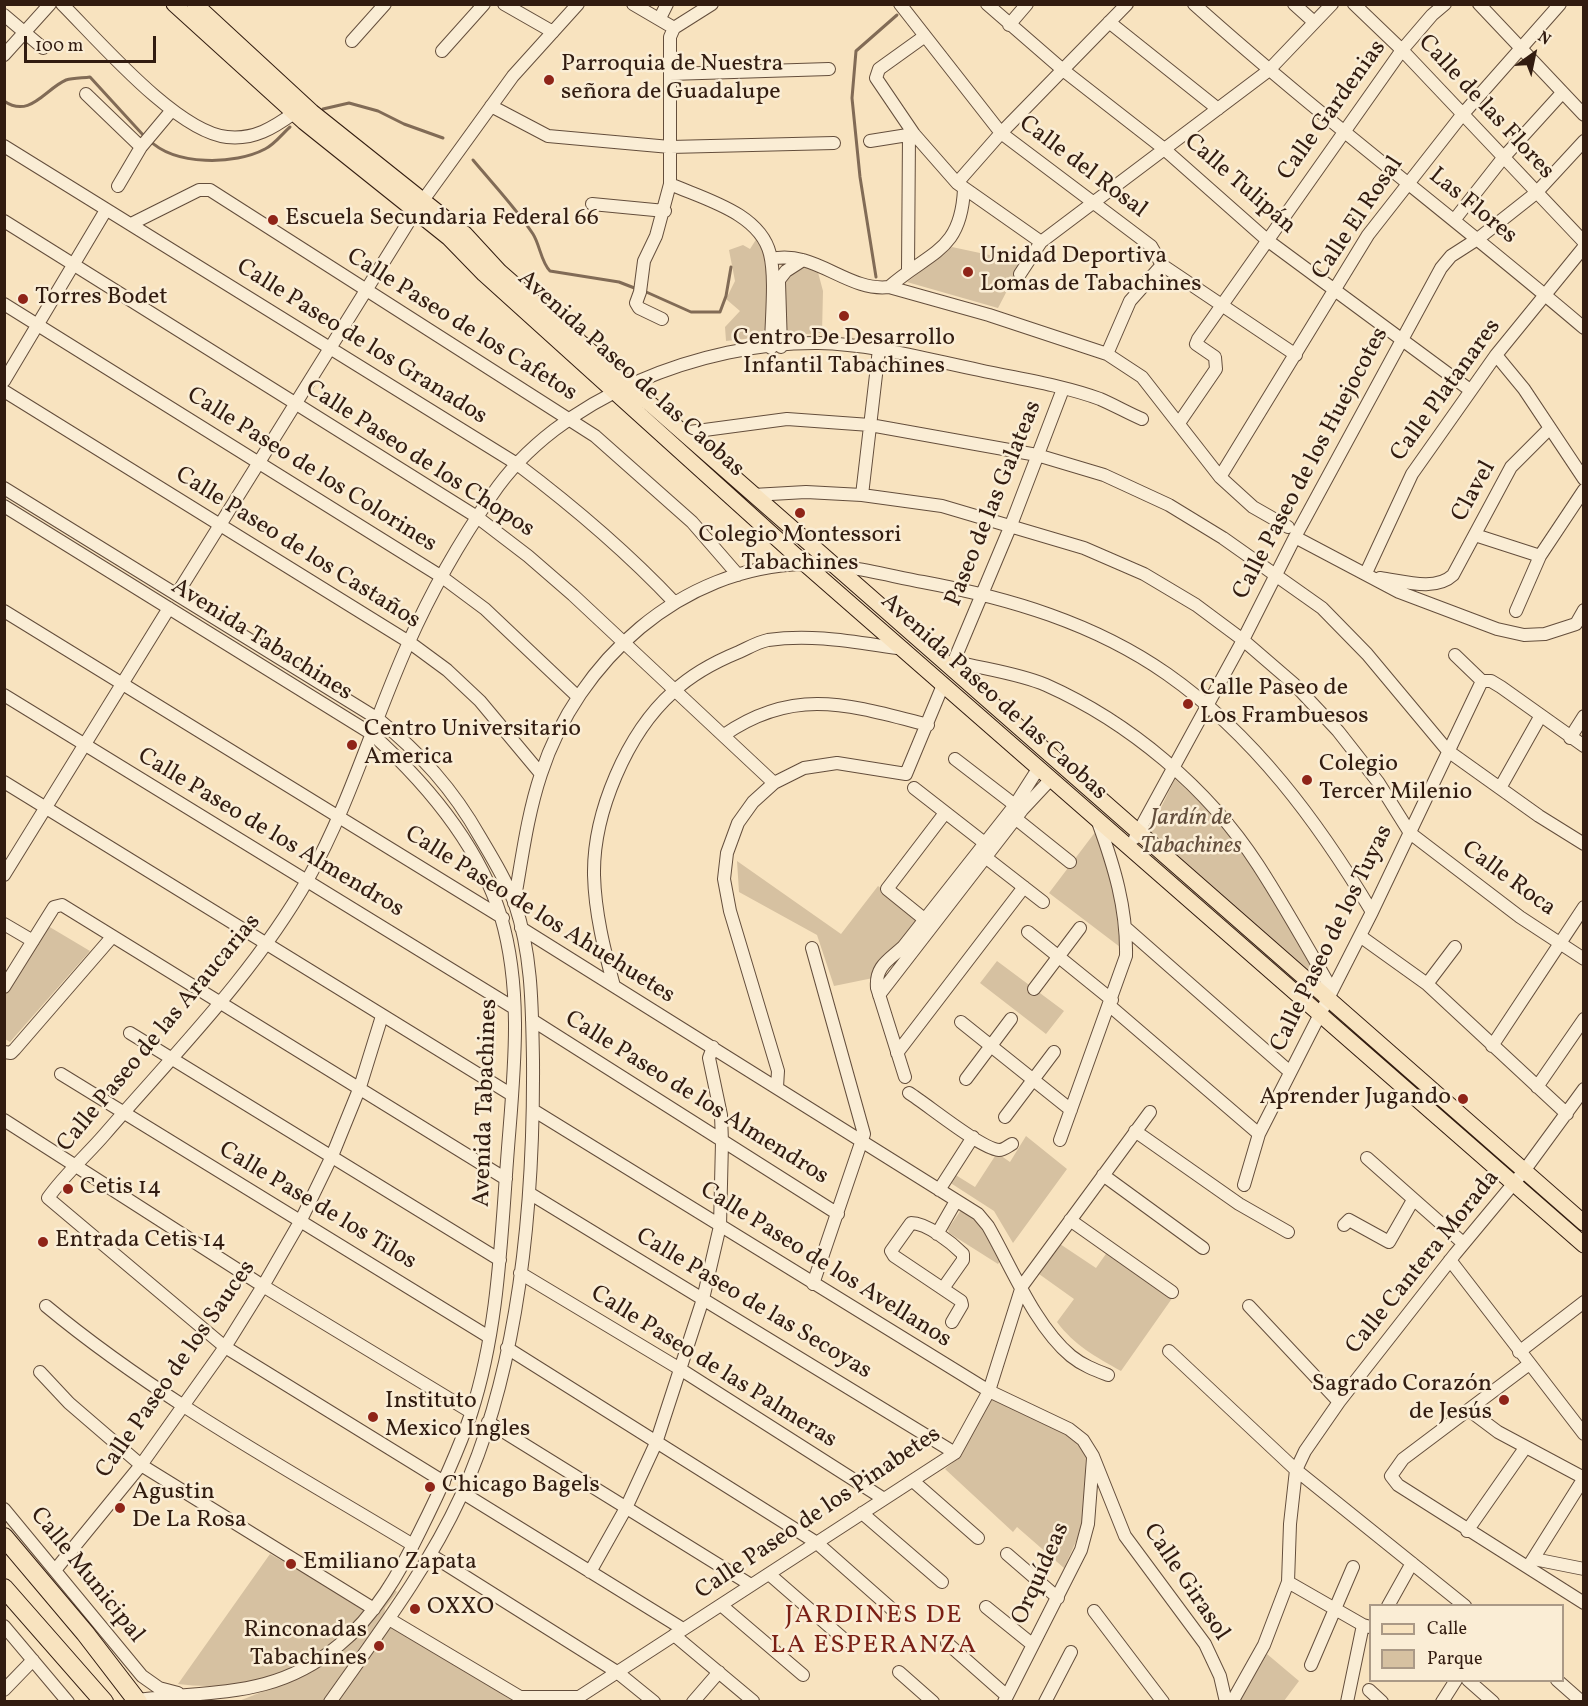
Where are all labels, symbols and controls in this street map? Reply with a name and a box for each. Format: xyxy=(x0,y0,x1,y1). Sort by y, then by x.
scale bar xyxy=(27,24,159,62)
north arrow xyxy=(1504,24,1564,84)
text: N xyxy=(1533,27,1555,51)
street label: Calle de las Flores xyxy=(1411,30,1559,186)
text: 100 m xyxy=(35,34,84,59)
street label: Calle Gardenias xyxy=(1272,35,1394,187)
place label: Parroquia de Nuestra señora de Guadalupe xyxy=(561,52,784,108)
marker: Parroquia de Nuestra señora de Guadalupe xyxy=(542,73,556,87)
street label: Calle del Rosal xyxy=(1012,110,1152,226)
street label: Calle Tulipán xyxy=(1177,129,1301,241)
street label: Calle El Rosal xyxy=(1307,152,1411,286)
street label: Las Flores xyxy=(1422,163,1522,251)
place label: Escuela Secundaria Federal 66 xyxy=(285,206,599,234)
marker: Escuela Secundaria Federal 66 xyxy=(266,213,280,227)
street label: Calle Paseo de los Cafetos xyxy=(340,243,582,409)
place label: Unidad Deportiva Lomas de Tabachines xyxy=(980,244,1201,300)
street label: Calle Paseo de los Granados xyxy=(230,254,492,432)
street label: Avenida Paseo de las Caobas xyxy=(511,265,749,485)
marker: Unidad Deportiva Lomas de Tabachines xyxy=(961,265,975,279)
place label: Torres Bodet xyxy=(35,285,168,313)
marker: Torres Bodet xyxy=(16,292,30,306)
marker: Centro De Desarrollo Infantil Tabachines xyxy=(837,309,851,323)
street label: Calle Platanares xyxy=(1386,314,1508,468)
street label: Calle Paseo de los Huejocotes xyxy=(1228,323,1396,605)
place label: Centro De Desarrollo Infantil Tabachines xyxy=(733,326,955,382)
street label: Calle Paseo de los Chopos xyxy=(299,375,539,545)
street label: Calle Paseo de los Colorines xyxy=(181,382,441,560)
street label: Paseo de las Galateas xyxy=(941,397,1049,611)
street label: Clavel xyxy=(1447,457,1503,527)
street label: Calle Paseo de los Castaños xyxy=(169,462,425,636)
marker: Colegio Montessori Tabachines xyxy=(793,506,807,520)
place label: Colegio Montessori Tabachines xyxy=(699,523,901,579)
street label: Avenida Tabachines xyxy=(165,574,357,708)
street label: Avenida Paseo de las Caobas xyxy=(874,588,1112,808)
place label: Calle Paseo de Los Frambuesos xyxy=(1200,676,1369,732)
marker: Calle Paseo de Los Frambuesos xyxy=(1181,697,1195,711)
place label: Centro Universitario America xyxy=(364,717,581,773)
marker: Centro Universitario America xyxy=(345,738,359,752)
street label: Calle Paseo de los Almendros xyxy=(132,743,408,925)
place label: Colegio Tercer Milenio xyxy=(1319,752,1472,808)
marker: Colegio Tercer Milenio xyxy=(1300,773,1314,787)
park label: Jardín de Tabachines xyxy=(1140,806,1242,862)
street label: Calle Paseo de los Ahuehuetes xyxy=(399,821,679,1011)
street label: Calle Paseo de los Tuyas xyxy=(1266,821,1400,1057)
street label: Calle Roca xyxy=(1455,836,1561,924)
street label: Calle Paseo de las Araucarias xyxy=(52,909,268,1159)
street label: Avenida Tabachines xyxy=(469,998,505,1208)
street label: Calle Paseo de los Almendros xyxy=(559,1006,833,1192)
place label: Aprender Jugando xyxy=(1260,1085,1451,1113)
marker: Aprender Jugando xyxy=(1456,1092,1470,1106)
street label: Calle Pase de los Tilos xyxy=(213,1137,421,1277)
street label: Calle Cantera Morada xyxy=(1341,1165,1507,1361)
place label: Cetis 14 xyxy=(80,1175,161,1203)
street label: Calle Paseo de los Avellanos xyxy=(694,1177,956,1355)
marker: Cetis 14 xyxy=(61,1182,75,1196)
street label: Calle Paseo de las Secoyas xyxy=(630,1223,876,1387)
place label: Entrada Cetis 14 xyxy=(55,1228,226,1256)
marker: Entrada Cetis 14 xyxy=(36,1235,50,1249)
street label: Calle Paseo de los Sauces xyxy=(91,1256,263,1484)
street label: Calle Paseo de las Palmeras xyxy=(584,1280,842,1456)
place label: Sagrado Corazón de Jesús xyxy=(1312,1372,1492,1428)
place label: Instituto Mexico Ingles xyxy=(385,1389,530,1445)
marker: Sagrado Corazón de Jesús xyxy=(1497,1393,1511,1407)
marker: Instituto Mexico Ingles xyxy=(366,1410,380,1424)
street label: Calle Paseo de los Pinabetes xyxy=(691,1421,947,1607)
place label: Chicago Bagels xyxy=(442,1473,600,1501)
place label: Agustin De La Rosa xyxy=(132,1480,247,1536)
marker: Chicago Bagels xyxy=(423,1480,437,1494)
marker: Agustin De La Rosa xyxy=(113,1501,127,1515)
street label: Calle Municipal xyxy=(23,1502,149,1650)
street label: Orquídeas xyxy=(1007,1519,1077,1629)
street label: Calle Girasol xyxy=(1135,1519,1235,1647)
place label: Emiliano Zapata xyxy=(303,1550,477,1578)
marker: Emiliano Zapata xyxy=(284,1557,298,1571)
place label: OXXO xyxy=(427,1595,494,1623)
district label: JARDINES DE LA ESPERANZA xyxy=(771,1601,977,1662)
marker: OXXO xyxy=(408,1602,422,1616)
legend xyxy=(1369,1604,1564,1682)
text: Calle xyxy=(1427,1617,1467,1642)
place label: Rinconadas Tabachines xyxy=(243,1618,367,1674)
marker: Rinconadas Tabachines xyxy=(372,1639,386,1653)
text: Parque xyxy=(1427,1647,1482,1672)

